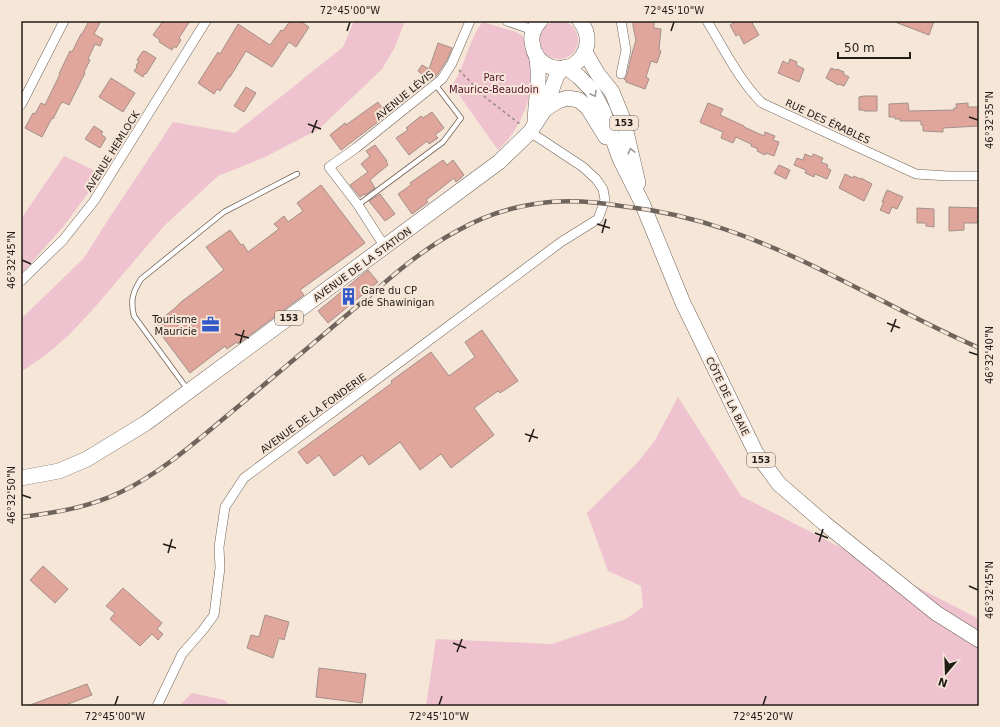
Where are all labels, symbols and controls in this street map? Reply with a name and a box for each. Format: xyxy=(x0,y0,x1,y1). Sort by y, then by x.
text: 72°45'00"W xyxy=(320,5,380,16)
text: 72°45'10"W xyxy=(644,5,704,16)
scale bar xyxy=(838,34,910,60)
text: 50 m xyxy=(844,41,875,55)
street label: AVENUE LÉVIS xyxy=(372,68,436,122)
park label: Parc Maurice-Beaudoin xyxy=(449,72,539,95)
one-way arrow xyxy=(589,90,597,97)
text: 46°32'35"N xyxy=(984,91,995,149)
street label: RUE DES ÉRABLES xyxy=(784,96,872,146)
street label: AVENUE HEMLOCK xyxy=(83,109,142,194)
road number: 153 xyxy=(610,116,638,130)
one-way arrow xyxy=(627,148,635,155)
street label: AVENUE DE LA STATION xyxy=(311,225,414,304)
text: 46°32'45"N xyxy=(6,231,17,289)
place label: Gare du CP de Shawinigan xyxy=(361,285,434,308)
building icon: Gare du CP de Shawinigan xyxy=(338,286,358,306)
road number: 153 xyxy=(275,311,303,325)
place label: Tourisme Mauricie xyxy=(151,314,197,337)
office icon: Tourisme Mauricie xyxy=(200,315,220,335)
text: 46°32'40"N xyxy=(984,326,995,384)
street label: CÔTE DE LA BAIE xyxy=(704,355,752,437)
street label: AVENUE DE LA FONDERIE xyxy=(258,371,368,455)
road number: 153 xyxy=(747,453,775,467)
text: 46°32'50"N xyxy=(6,466,17,524)
text: 46°32'45"N xyxy=(984,561,995,619)
north arrow xyxy=(926,653,966,693)
text: N xyxy=(936,674,949,690)
text: 72°45'00"W xyxy=(85,711,145,722)
text: 72°45'10"W xyxy=(409,711,469,722)
text: 72°45'20"W xyxy=(733,711,793,722)

